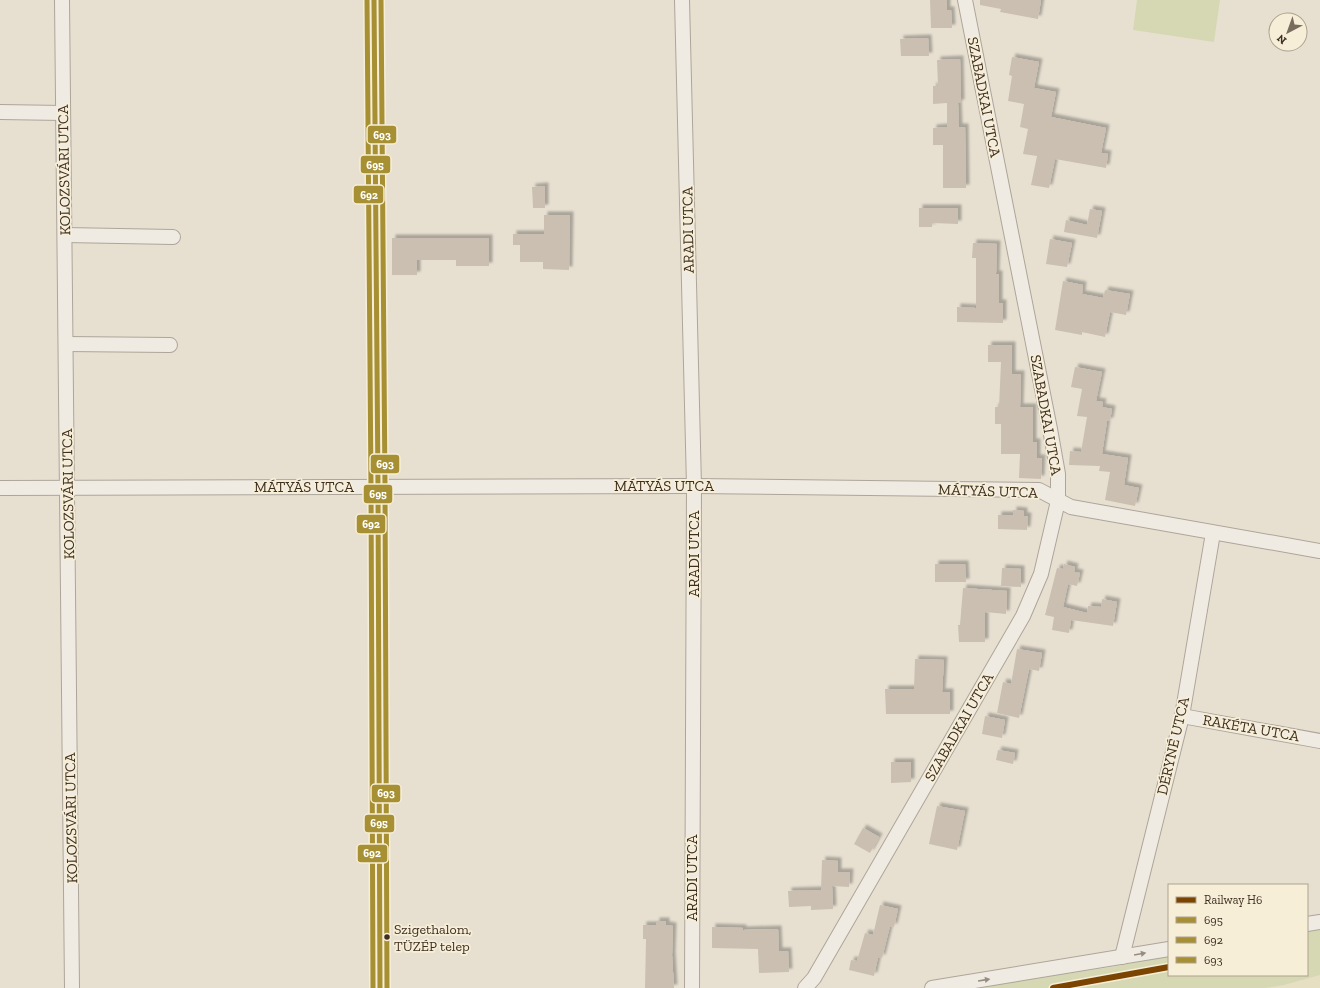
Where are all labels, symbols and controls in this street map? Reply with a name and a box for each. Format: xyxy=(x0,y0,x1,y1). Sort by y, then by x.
north arrow xyxy=(1268,12,1308,52)
text: N xyxy=(1274,31,1289,47)
street label: SZABADKAI UTCA xyxy=(964,35,1005,159)
street label: KOLOZSVÁRI UTCA xyxy=(54,104,74,236)
line badge: 693 xyxy=(367,125,397,144)
text: 693 xyxy=(373,129,391,142)
line badge: 695 xyxy=(360,155,391,174)
text: 695 xyxy=(366,159,384,172)
line badge: 692 xyxy=(353,185,384,204)
street label: ARADI UTCA xyxy=(678,186,698,274)
text: 692 xyxy=(360,189,378,202)
street label: SZABADKAI UTCA xyxy=(1027,353,1066,477)
street label: KOLOZSVÁRI UTCA xyxy=(58,428,78,560)
line badge: 693 xyxy=(370,454,400,474)
text: 693 xyxy=(376,458,394,471)
street label: MÁTYÁS UTCA xyxy=(614,477,714,495)
street label: MÁTYÁS UTCA xyxy=(254,478,354,496)
street label: MÁTYÁS UTCA xyxy=(938,480,1039,502)
line badge: 695 xyxy=(363,484,393,504)
text: 695 xyxy=(369,488,387,501)
street label: ARADI UTCA xyxy=(685,510,703,597)
line badge: 692 xyxy=(356,514,386,534)
text: 692 xyxy=(362,518,380,531)
street label: SZABADKAI UTCA xyxy=(921,669,997,784)
street label: DÉRYNÉ UTCA xyxy=(1153,695,1193,797)
street label: RAKÉTA UTCA xyxy=(1201,711,1301,745)
street label: KOLOZSVÁRI UTCA xyxy=(61,752,81,884)
line badge: 693 xyxy=(371,784,401,803)
text: 693 xyxy=(377,787,395,800)
line badge: 695 xyxy=(364,814,395,833)
text: 695 xyxy=(370,817,388,830)
street label: ARADI UTCA xyxy=(683,834,701,921)
line badge: 692 xyxy=(357,844,388,863)
text: 692 xyxy=(363,847,381,860)
legend xyxy=(1168,884,1308,976)
text: Railway H6 xyxy=(1204,893,1262,907)
text: 695 xyxy=(1204,913,1223,927)
place label: Szigethalom, TÜZÉP telep xyxy=(394,921,472,955)
marker: Szigethalom, TÜZÉP telep xyxy=(382,932,392,942)
text: 692 xyxy=(1204,933,1223,947)
one-way arrow xyxy=(1134,951,1146,957)
text: 693 xyxy=(1204,953,1223,967)
one-way arrow xyxy=(978,976,990,982)

